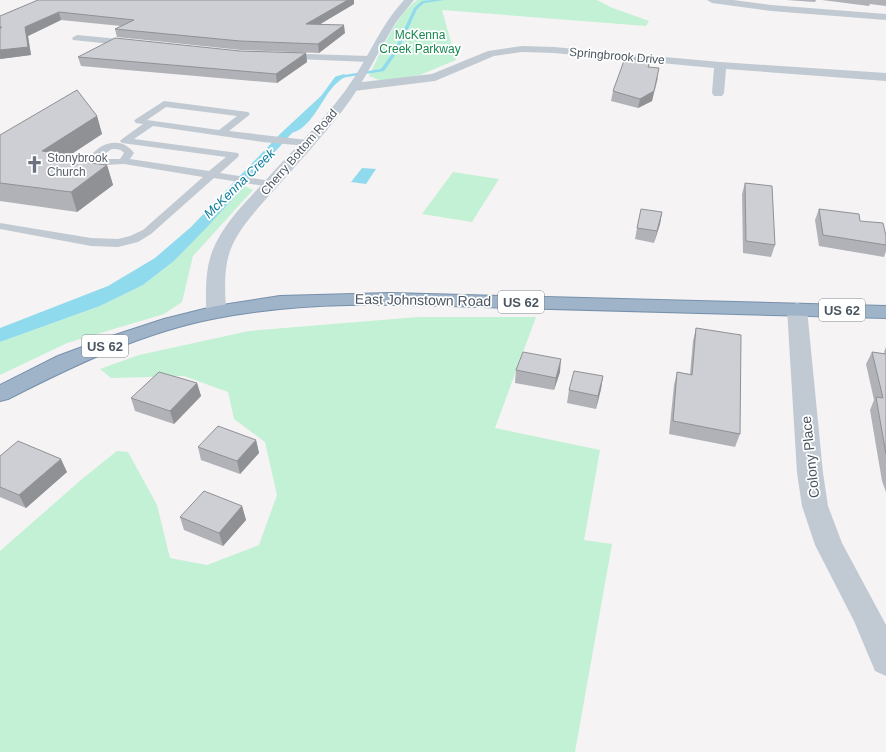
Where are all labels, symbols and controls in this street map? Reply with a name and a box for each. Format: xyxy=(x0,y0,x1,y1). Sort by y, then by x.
park label: McKenna Creek Parkway xyxy=(379,28,461,56)
street label: Springbrook Drive xyxy=(569,45,666,67)
street label: Cherry Bottom Road xyxy=(258,106,340,198)
water label: McKenna Creek xyxy=(201,145,279,221)
place label: Stonybrook Church xyxy=(47,151,109,179)
church icon: Stonybrook Church xyxy=(24,155,44,175)
street label: East Johnstown Road xyxy=(355,291,491,309)
road number: US 62 xyxy=(498,291,544,313)
road number: US 62 xyxy=(819,299,865,321)
road number: US 62 xyxy=(82,335,128,357)
street label: Colony Place xyxy=(798,415,822,499)

